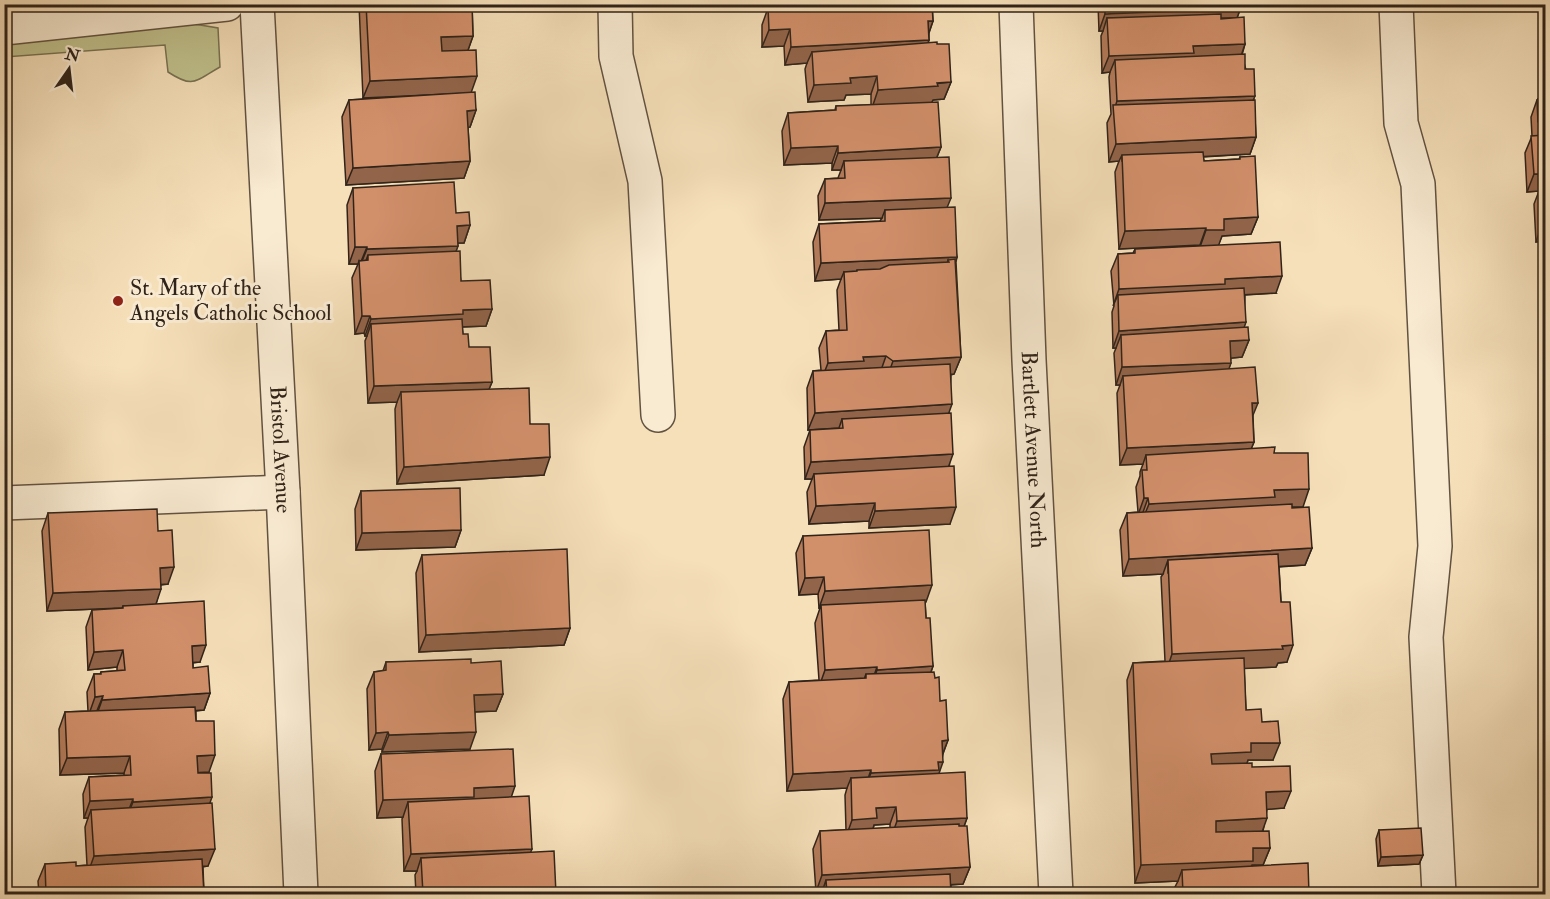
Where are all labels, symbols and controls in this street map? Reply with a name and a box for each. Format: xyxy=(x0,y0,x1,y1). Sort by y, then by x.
north arrow xyxy=(39,39,99,99)
text: N xyxy=(62,44,82,67)
place label: St. Mary of the Angels Catholic School xyxy=(129,274,332,327)
marker: St. Mary of the Angels Catholic School xyxy=(111,294,125,308)
street label: Bartlett Avenue North xyxy=(1015,350,1053,549)
street label: Bristol Avenue xyxy=(263,385,298,514)

